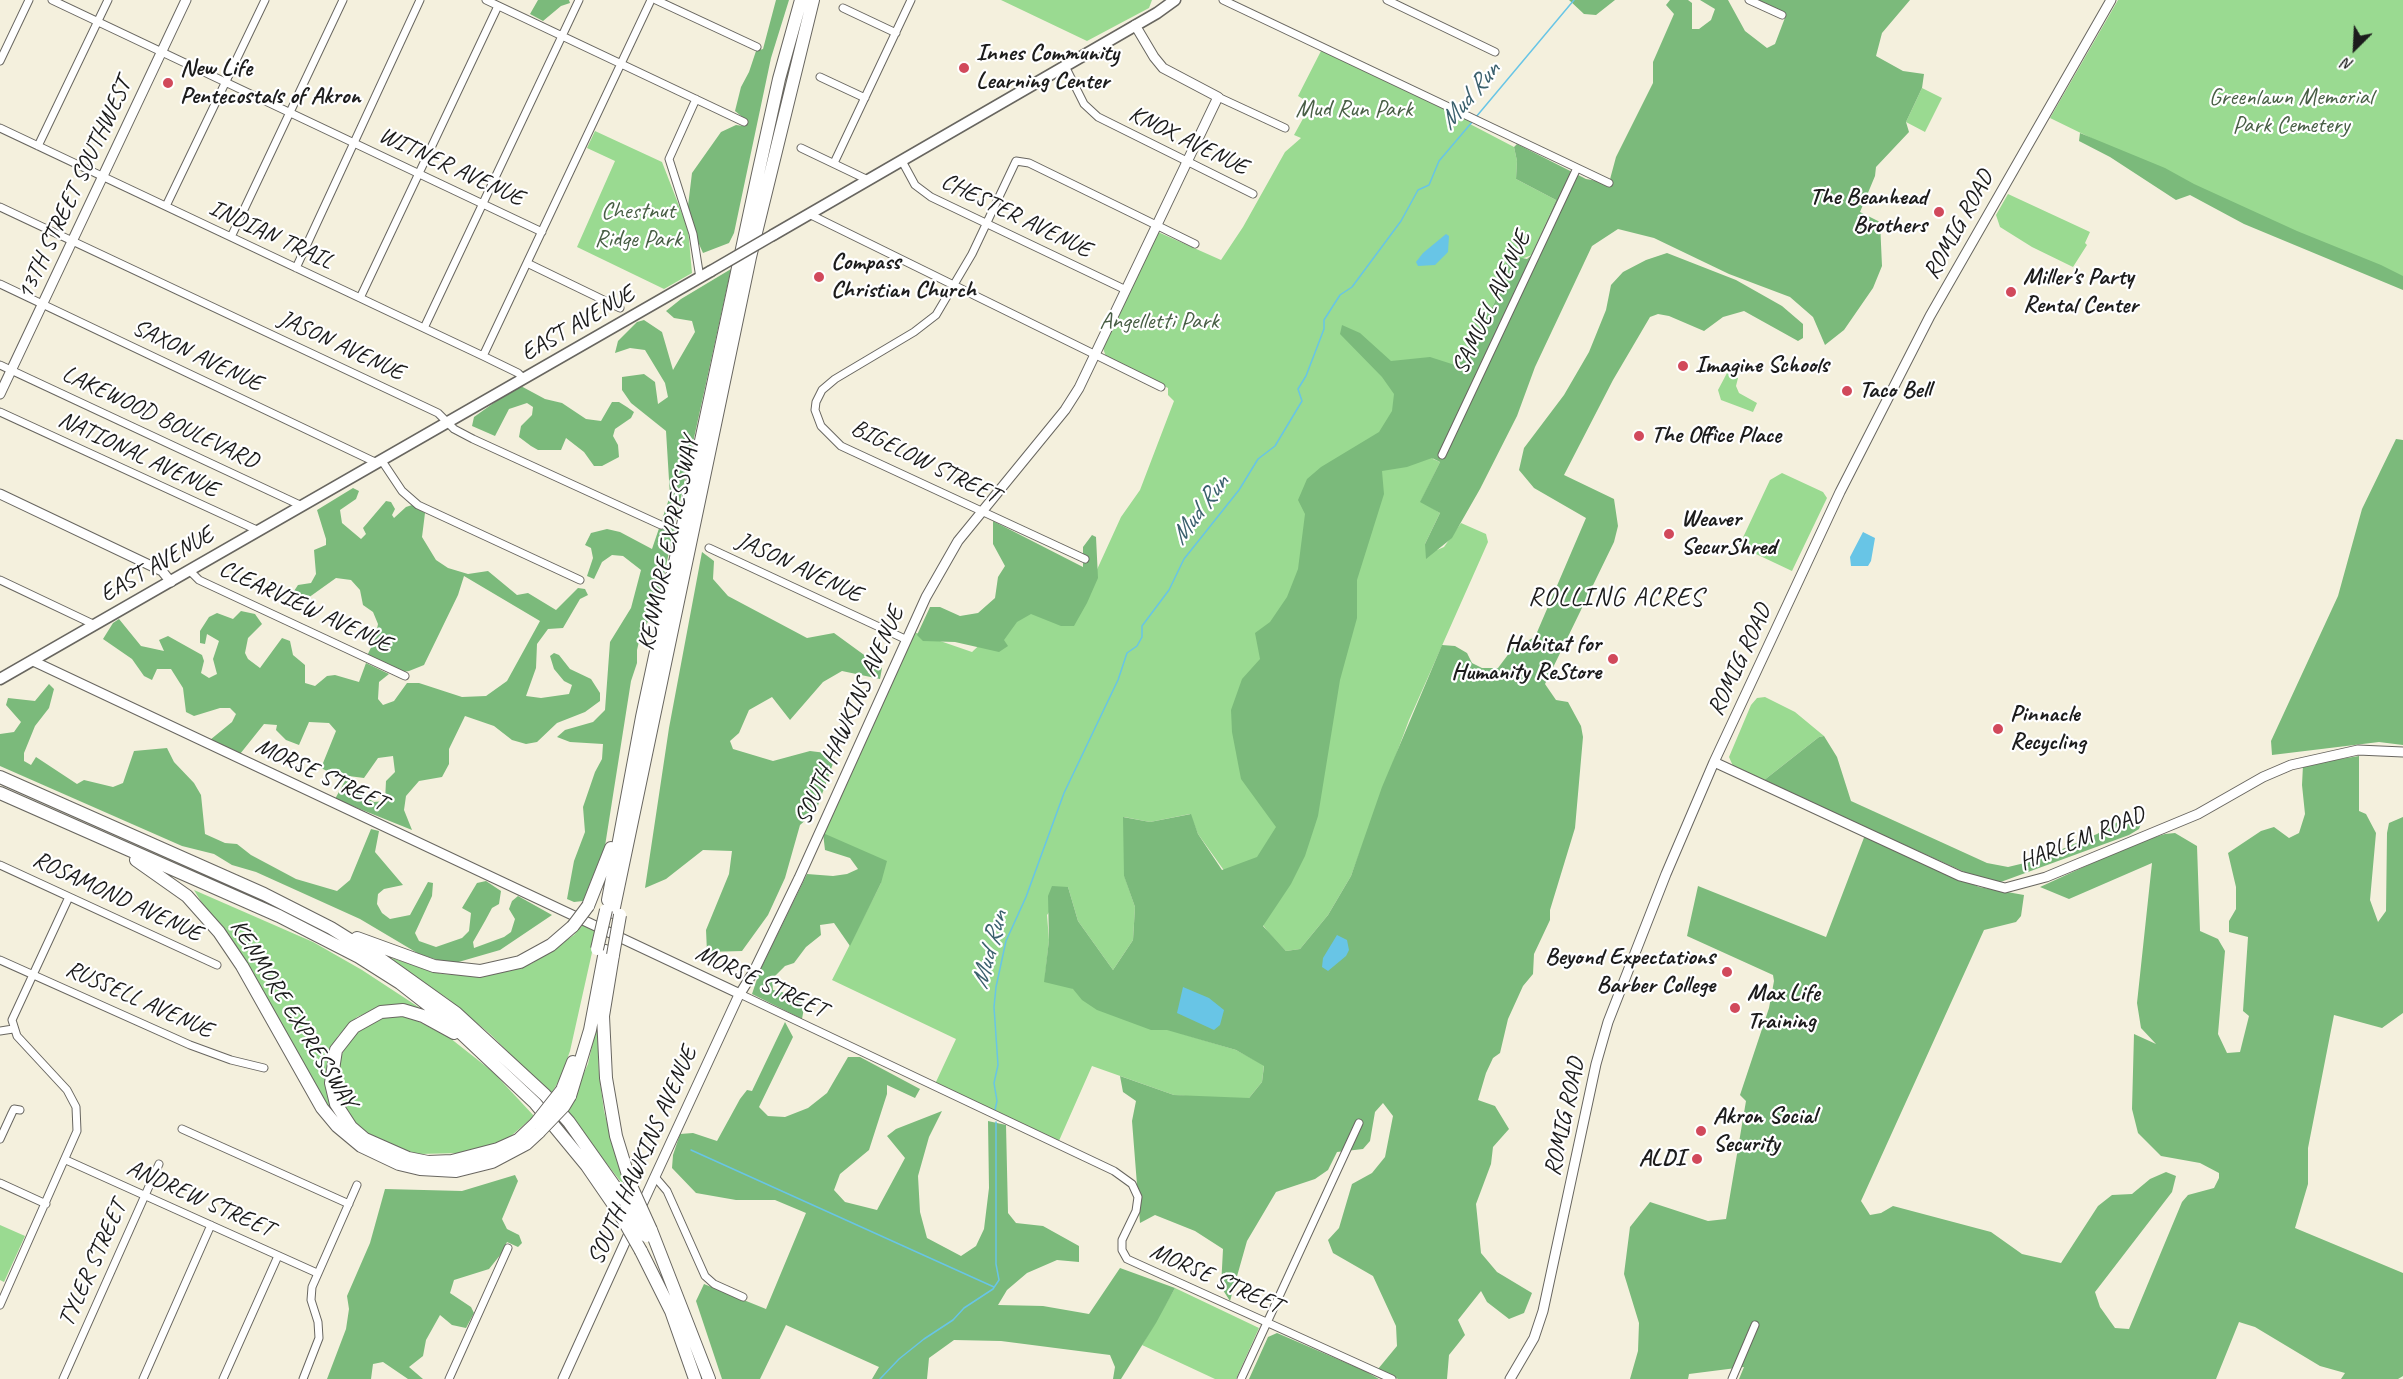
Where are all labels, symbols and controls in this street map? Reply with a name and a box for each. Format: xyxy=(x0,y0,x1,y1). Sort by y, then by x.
north arrow xyxy=(2325,18,2385,78)
place label: Innes Community Learning Center xyxy=(976,40,1119,96)
text: N xyxy=(2339,53,2356,76)
place label: New Life Pentecostals of Akron xyxy=(180,55,360,111)
water label: Mud Run xyxy=(1433,56,1507,136)
marker: Innes Community Learning Center xyxy=(957,61,971,75)
street label: 13TH STREET SOUTHWEST xyxy=(11,74,139,304)
marker: New Life Pentecostals of Akron xyxy=(161,76,175,90)
park label: Greenlawn Memorial Park Cemetery xyxy=(2209,84,2373,140)
park label: Mud Run Park xyxy=(1296,96,1412,124)
street label: KNOX AVENUE xyxy=(1124,100,1252,182)
street label: WITNER AVENUE xyxy=(374,121,528,213)
street label: ROMIG ROAD xyxy=(1917,166,2001,284)
street label: CHESTER AVENUE xyxy=(936,167,1096,265)
place label: The Beanhead Brothers xyxy=(1809,184,1927,240)
street label: INDIAN TRAIL xyxy=(204,194,338,276)
park label: Chestnut Ridge Park xyxy=(595,198,681,254)
marker: The Beanhead Brothers xyxy=(1932,205,1946,219)
street label: SAMUEL AVENUE xyxy=(1446,227,1538,379)
place label: Compass Christian Church xyxy=(831,249,976,305)
place label: Miller's Party Rental Center xyxy=(2023,264,2138,320)
marker: Compass Christian Church xyxy=(812,270,826,284)
street label: EAST AVENUE xyxy=(516,280,640,368)
marker: Miller's Party Rental Center xyxy=(2004,285,2018,299)
street label: JASON AVENUE xyxy=(274,304,408,388)
park label: Angelletti Park xyxy=(1099,308,1219,336)
street label: SAXON AVENUE xyxy=(128,313,266,399)
place label: Imagine Schools xyxy=(1695,352,1829,380)
marker: Imagine Schools xyxy=(1676,359,1690,373)
street label: LAKEWOOD BOULEVARD xyxy=(57,360,263,476)
place label: Taco Bell xyxy=(1859,377,1931,405)
marker: Taco Bell xyxy=(1840,384,1854,398)
street label: NATIONAL AVENUE xyxy=(54,405,222,505)
street label: BIGELOW STREET xyxy=(846,414,1004,510)
place label: The Office Place xyxy=(1651,422,1781,450)
marker: The Office Place xyxy=(1632,429,1646,443)
street label: KENMORE EXPRESSWAY xyxy=(632,435,706,653)
water label: Mud Run xyxy=(1164,469,1236,551)
place label: Weaver SecurShred xyxy=(1681,506,1776,562)
street label: EAST AVENUE xyxy=(95,521,219,609)
street label: JASON AVENUE xyxy=(732,526,866,610)
marker: Weaver SecurShred xyxy=(1662,527,1676,541)
street label: CLEARVIEW AVENUE xyxy=(214,554,396,660)
district label: ROLLING ACRES xyxy=(1528,582,1704,614)
street label: ROMIG ROAD xyxy=(1702,600,1778,720)
street label: SOUTH HAWKINS AVENUE xyxy=(789,603,911,829)
place label: Habitat for Humanity ReStore xyxy=(1451,631,1601,687)
marker: Habitat for Humanity ReStore xyxy=(1606,652,1620,666)
place label: Pinnacle Recycling xyxy=(2010,701,2086,757)
marker: Pinnacle Recycling xyxy=(1991,722,2005,736)
street label: MORSE STREET xyxy=(251,732,391,818)
street label: HARLEM ROAD xyxy=(2015,801,2149,877)
street label: ROSAMOND AVENUE xyxy=(28,845,206,949)
water label: Mud Run xyxy=(965,908,1015,992)
street label: KENMORE EXPRESSWAY xyxy=(223,914,363,1114)
street label: MORSE STREET xyxy=(691,939,831,1025)
place label: Beyond Expectations Barber College xyxy=(1545,944,1715,1000)
street label: RUSSELL AVENUE xyxy=(61,955,217,1045)
marker: Beyond Expectations Barber College xyxy=(1720,965,1734,979)
place label: Max Life Training xyxy=(1747,980,1820,1036)
marker: Max Life Training xyxy=(1728,1001,1742,1015)
street label: SOUTH HAWKINS AVENUE xyxy=(582,1043,704,1269)
street label: ROMIG ROAD xyxy=(1538,1055,1592,1179)
place label: Akron Social Security xyxy=(1713,1103,1816,1159)
marker: Akron Social Security xyxy=(1694,1124,1708,1138)
place label: ALDI xyxy=(1639,1145,1685,1173)
marker: ALDI xyxy=(1690,1152,1704,1166)
street label: ANDREW STREET xyxy=(122,1154,278,1244)
street label: TYLER STREET xyxy=(52,1197,134,1331)
street label: MORSE STREET xyxy=(1145,1237,1287,1321)

